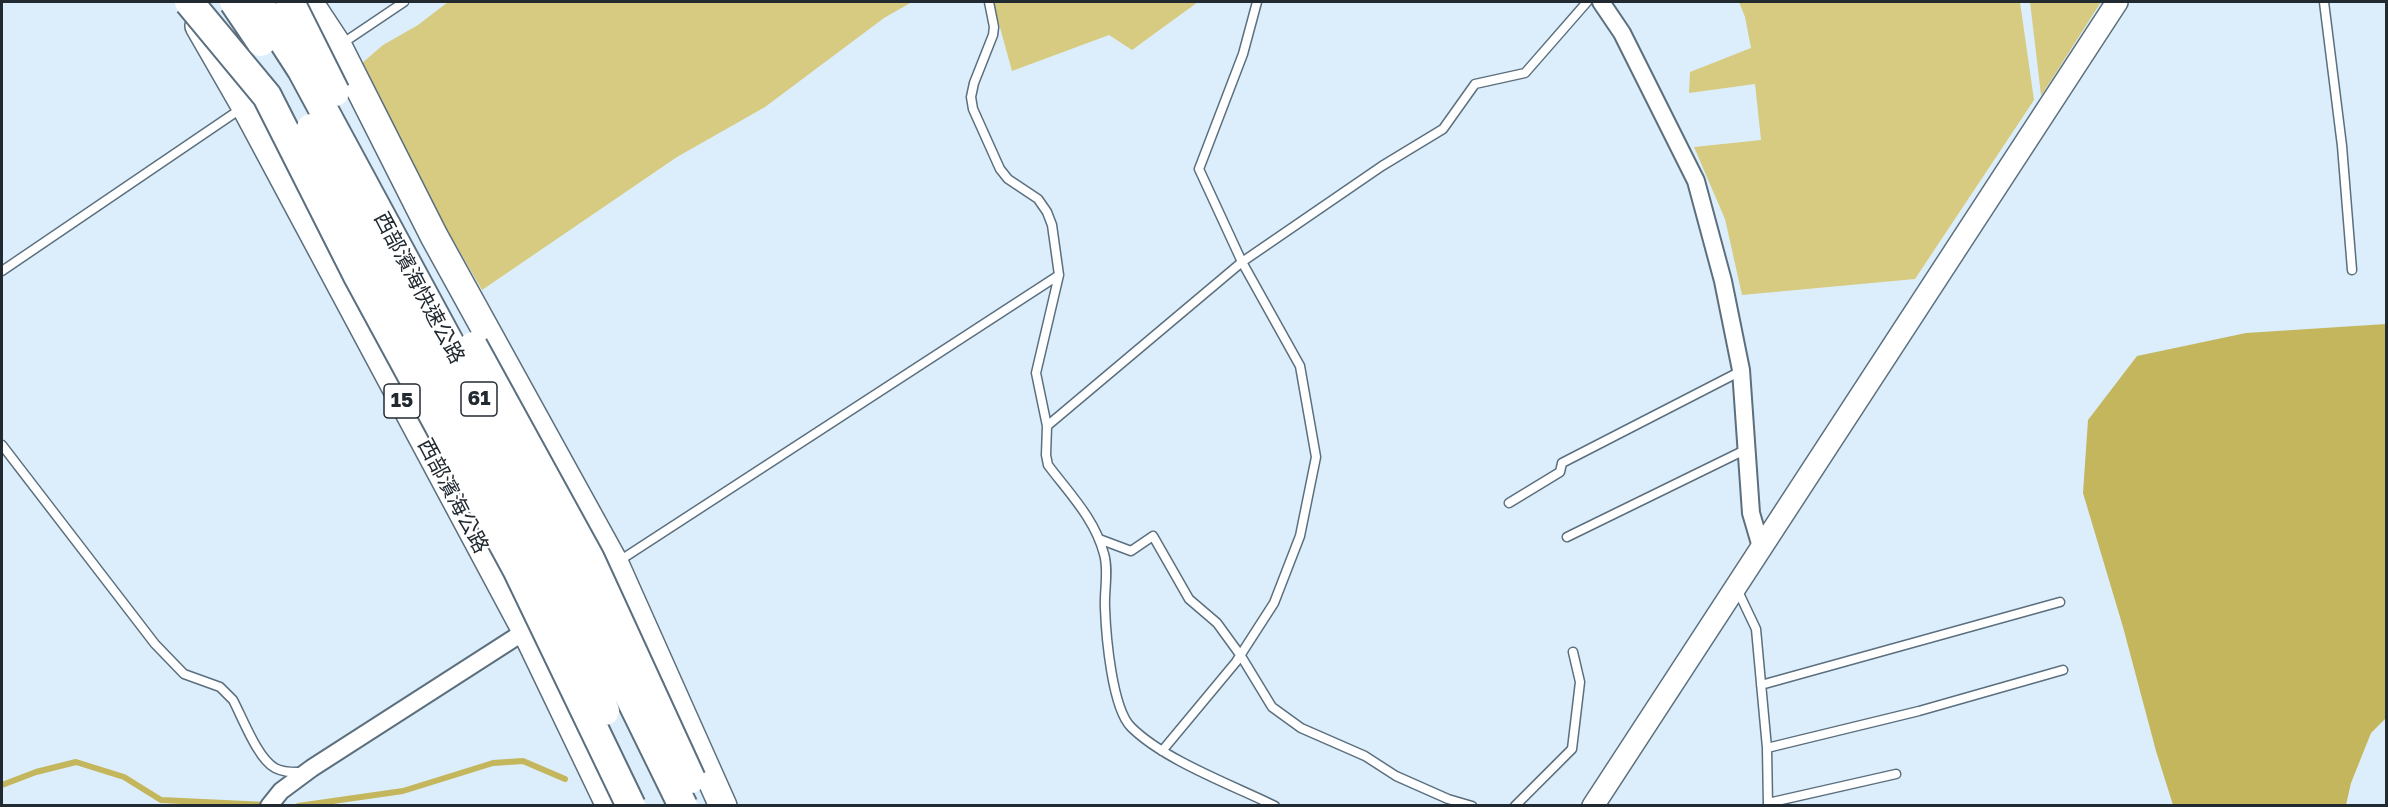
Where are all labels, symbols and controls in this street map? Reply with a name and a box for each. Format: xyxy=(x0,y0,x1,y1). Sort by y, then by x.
street label: 西部濱海快速公路 xyxy=(368,208,470,368)
road number: 61 xyxy=(461,382,497,416)
road number: 15 xyxy=(384,384,420,418)
street label: 西部濱海公路 xyxy=(412,434,494,558)

